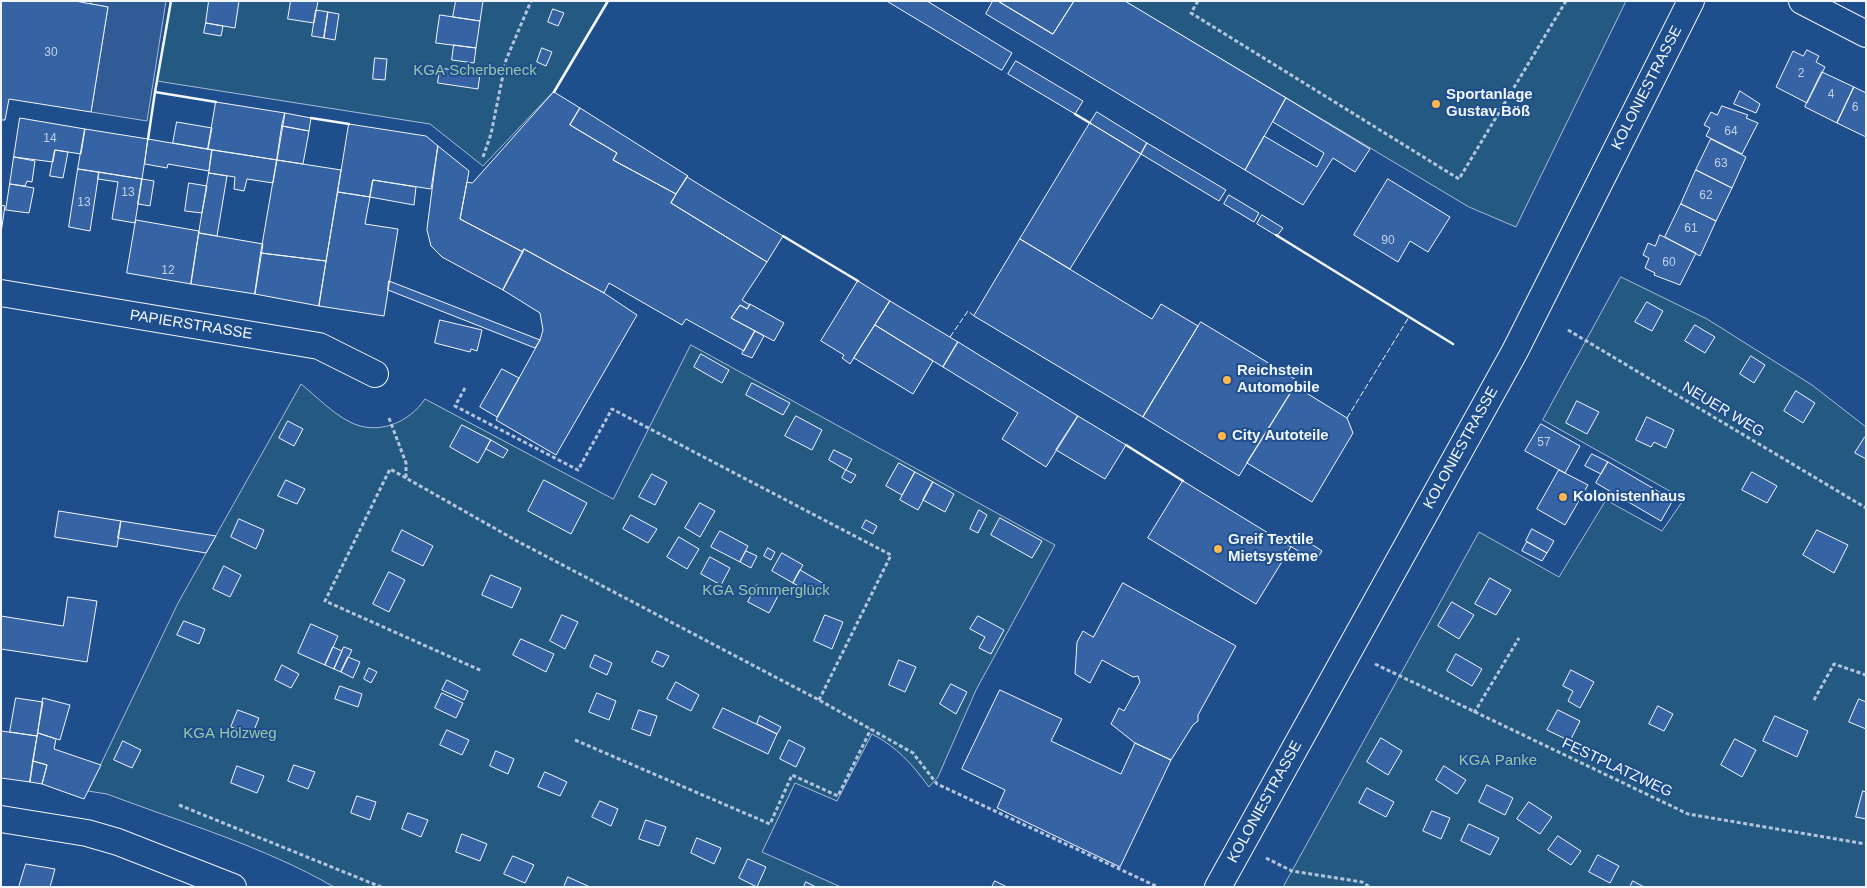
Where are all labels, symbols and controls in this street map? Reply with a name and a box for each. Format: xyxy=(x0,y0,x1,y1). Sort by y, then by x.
street label: KOLONIESTRASSE xyxy=(1608,23,1686,153)
house number: 30 xyxy=(44,46,58,60)
park label: KGA Scherbeneck xyxy=(413,62,537,80)
house number: 2 xyxy=(1798,67,1804,81)
place label: Sportanlage Gustav Böß xyxy=(1446,86,1533,121)
house number: 4 xyxy=(1828,88,1834,102)
marker: Sportanlage Gustav Böß xyxy=(1430,98,1442,110)
house number: 6 xyxy=(1852,101,1858,115)
house number: 64 xyxy=(1724,125,1738,139)
house number: 14 xyxy=(43,132,57,146)
house number: 63 xyxy=(1714,157,1728,171)
house number: 13 xyxy=(121,186,135,200)
house number: 62 xyxy=(1699,189,1713,203)
house number: 13 xyxy=(77,196,91,210)
house number: 61 xyxy=(1684,222,1698,236)
house number: 90 xyxy=(1381,234,1395,248)
house number: 60 xyxy=(1662,256,1676,270)
house number: 12 xyxy=(161,264,175,278)
street label: PAPIERSTRASSE xyxy=(128,306,254,344)
place label: Reichstein Automobile xyxy=(1237,362,1319,397)
marker: Reichstein Automobile xyxy=(1221,374,1233,386)
street label: NEUER WEG xyxy=(1679,378,1767,442)
street label: KOLONIESTRASSE xyxy=(1420,384,1502,512)
place label: City Autoteile xyxy=(1232,427,1329,445)
marker: City Autoteile xyxy=(1216,430,1228,442)
house number: 57 xyxy=(1537,436,1551,450)
place label: Kolonistenhaus xyxy=(1573,488,1686,506)
marker: Kolonistenhaus xyxy=(1557,491,1569,503)
place label: Greif Textile Mietsysteme xyxy=(1228,531,1318,566)
marker: Greif Textile Mietsysteme xyxy=(1212,543,1224,555)
park label: KGA Sommerglück xyxy=(702,582,830,600)
park label: KGA Holzweg xyxy=(183,725,277,743)
street label: FESTPLATZWEG xyxy=(1559,735,1675,801)
street label: KOLONIESTRASSE xyxy=(1224,738,1306,866)
park label: KGA Panke xyxy=(1459,752,1537,770)

